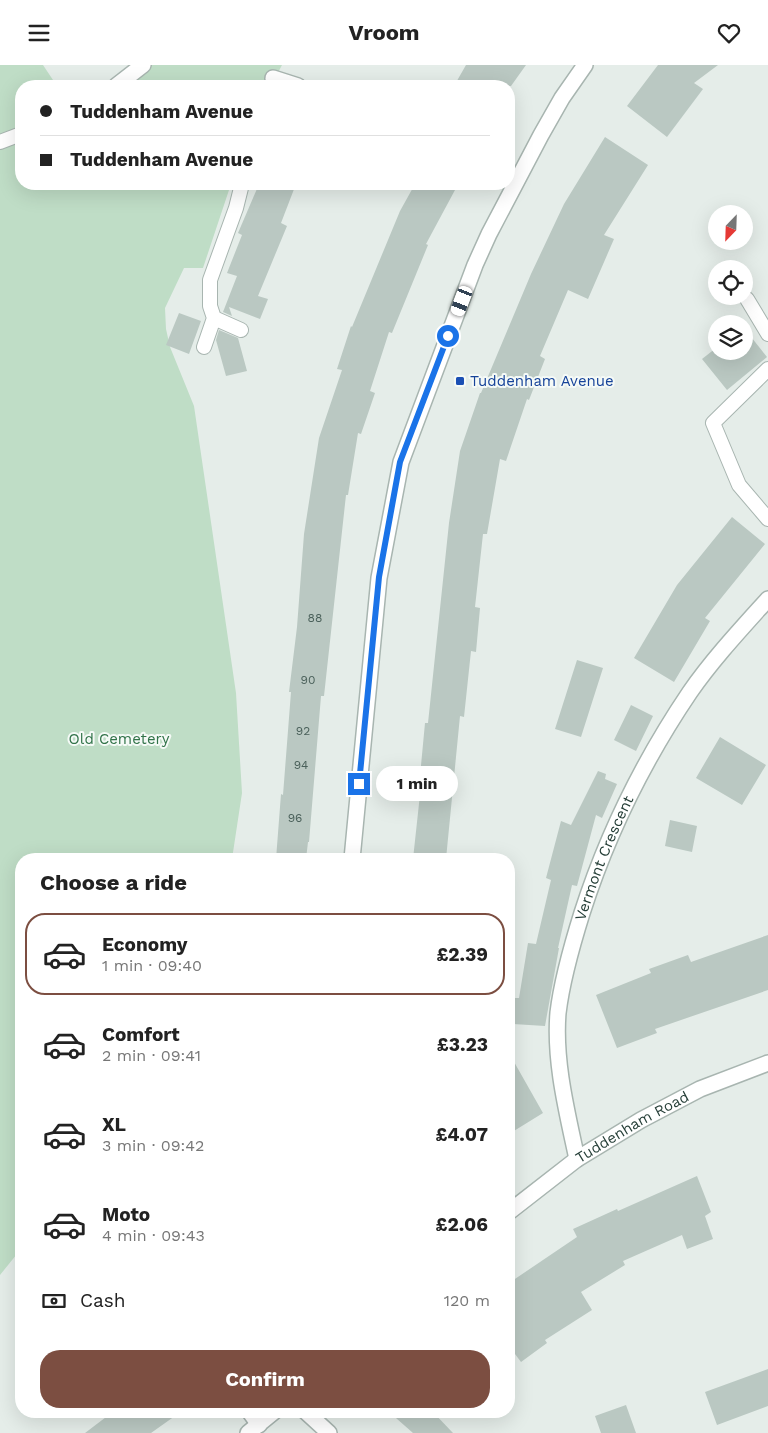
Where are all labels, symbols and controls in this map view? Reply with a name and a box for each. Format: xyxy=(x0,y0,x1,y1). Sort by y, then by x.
icon: menu xyxy=(25,19,53,47)
icon: heart xyxy=(715,19,743,47)
text: Vroom xyxy=(348,20,420,45)
text: Tuddenham Avenue xyxy=(70,100,253,123)
text: Tuddenham Avenue xyxy=(70,148,253,171)
north arrow xyxy=(708,205,752,250)
map controls xyxy=(708,205,753,360)
button: locate xyxy=(708,260,753,305)
car xyxy=(449,284,474,318)
button: layers xyxy=(708,315,753,360)
route start xyxy=(437,325,459,347)
place label: Tuddenham Avenue xyxy=(470,372,614,390)
marker: Tuddenham Avenue xyxy=(454,375,466,387)
house number: 88 xyxy=(308,611,322,625)
house number: 90 xyxy=(301,673,315,687)
house number: 92 xyxy=(296,724,310,738)
park label: Old Cemetery xyxy=(69,730,170,748)
house number: 94 xyxy=(294,758,308,772)
callout: 1 min xyxy=(376,767,459,801)
route end xyxy=(348,773,370,795)
text: 1 min xyxy=(396,774,438,793)
street label: Vermont Crescent xyxy=(571,792,638,923)
house number: 96 xyxy=(288,811,302,825)
text: Choose a ride xyxy=(40,870,187,895)
icon: car xyxy=(42,932,87,977)
text: Economy xyxy=(102,933,187,956)
text: £2.39 xyxy=(436,943,488,966)
text: 1 min · 09:40 xyxy=(102,956,202,975)
icon: car xyxy=(42,1022,87,1067)
text: Comfort xyxy=(102,1023,180,1046)
text: £3.23 xyxy=(437,1033,488,1056)
text: 2 min · 09:41 xyxy=(102,1046,201,1065)
street label: Tuddenham Road xyxy=(572,1087,692,1167)
icon: car xyxy=(42,1112,87,1157)
text: XL xyxy=(102,1113,126,1136)
text: £4.07 xyxy=(435,1123,488,1146)
text: 3 min · 09:42 xyxy=(102,1136,204,1155)
icon: car xyxy=(42,1202,87,1247)
text: Moto xyxy=(102,1203,150,1226)
text: £2.06 xyxy=(436,1213,488,1236)
text: 4 min · 09:43 xyxy=(102,1226,205,1245)
icon: cash xyxy=(40,1287,68,1315)
text: Cash xyxy=(80,1289,126,1312)
text: 120 m xyxy=(444,1291,490,1310)
button: Confirm xyxy=(40,1350,490,1408)

